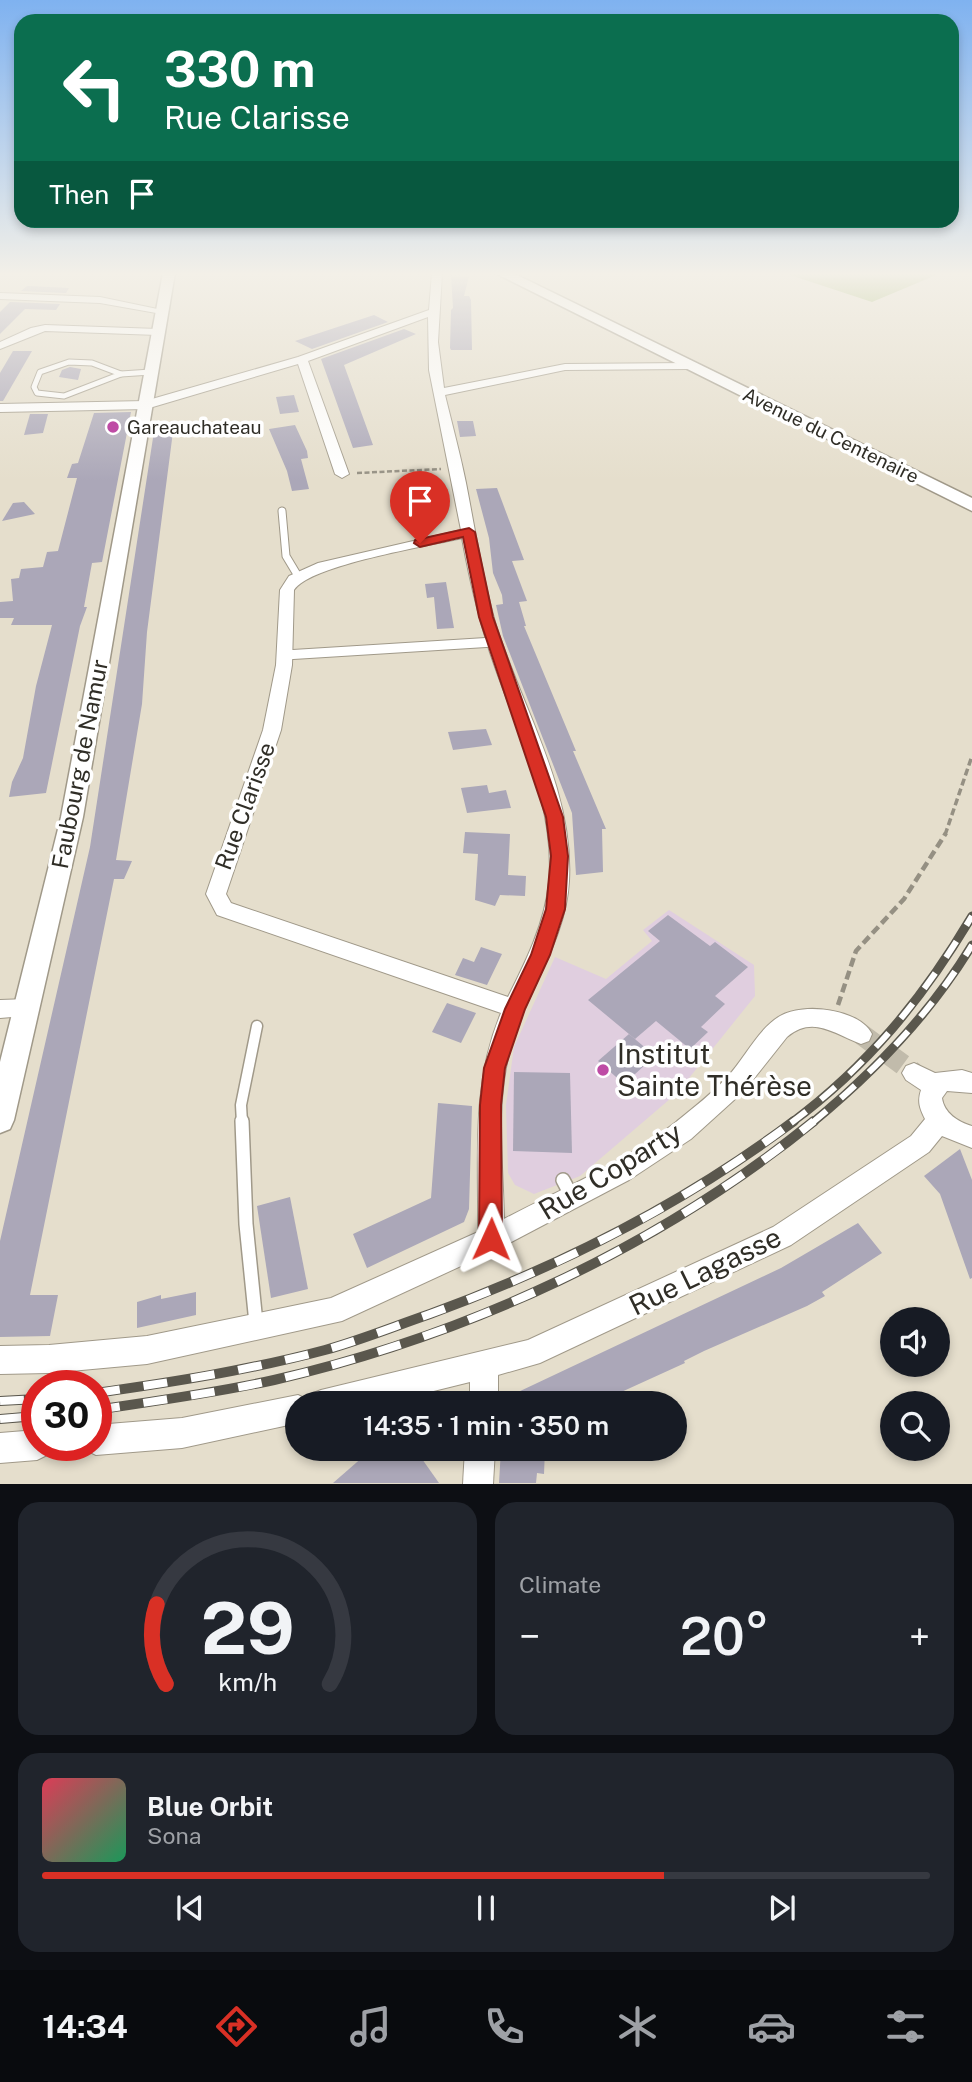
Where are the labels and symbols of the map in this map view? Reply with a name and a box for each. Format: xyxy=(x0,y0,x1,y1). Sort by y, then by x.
street label: Avenue du Centenaire xyxy=(739,383,923,487)
place label: Gareauchateau xyxy=(127,416,261,438)
marker: Gareauchateau xyxy=(105,419,121,435)
pin xyxy=(390,471,450,543)
street label: Faubourg de Namur xyxy=(46,657,113,871)
street label: Rue Clarisse xyxy=(209,738,280,873)
place label: Institut Sainte Thérèse xyxy=(617,1037,812,1102)
marker: Institut Sainte Thérèse xyxy=(595,1062,611,1078)
street label: Rue Coparty xyxy=(532,1115,687,1226)
position arrow xyxy=(454,1202,528,1276)
street label: Rue Lagasse xyxy=(623,1220,786,1322)
speed limit sign: 30 xyxy=(21,1370,112,1461)

